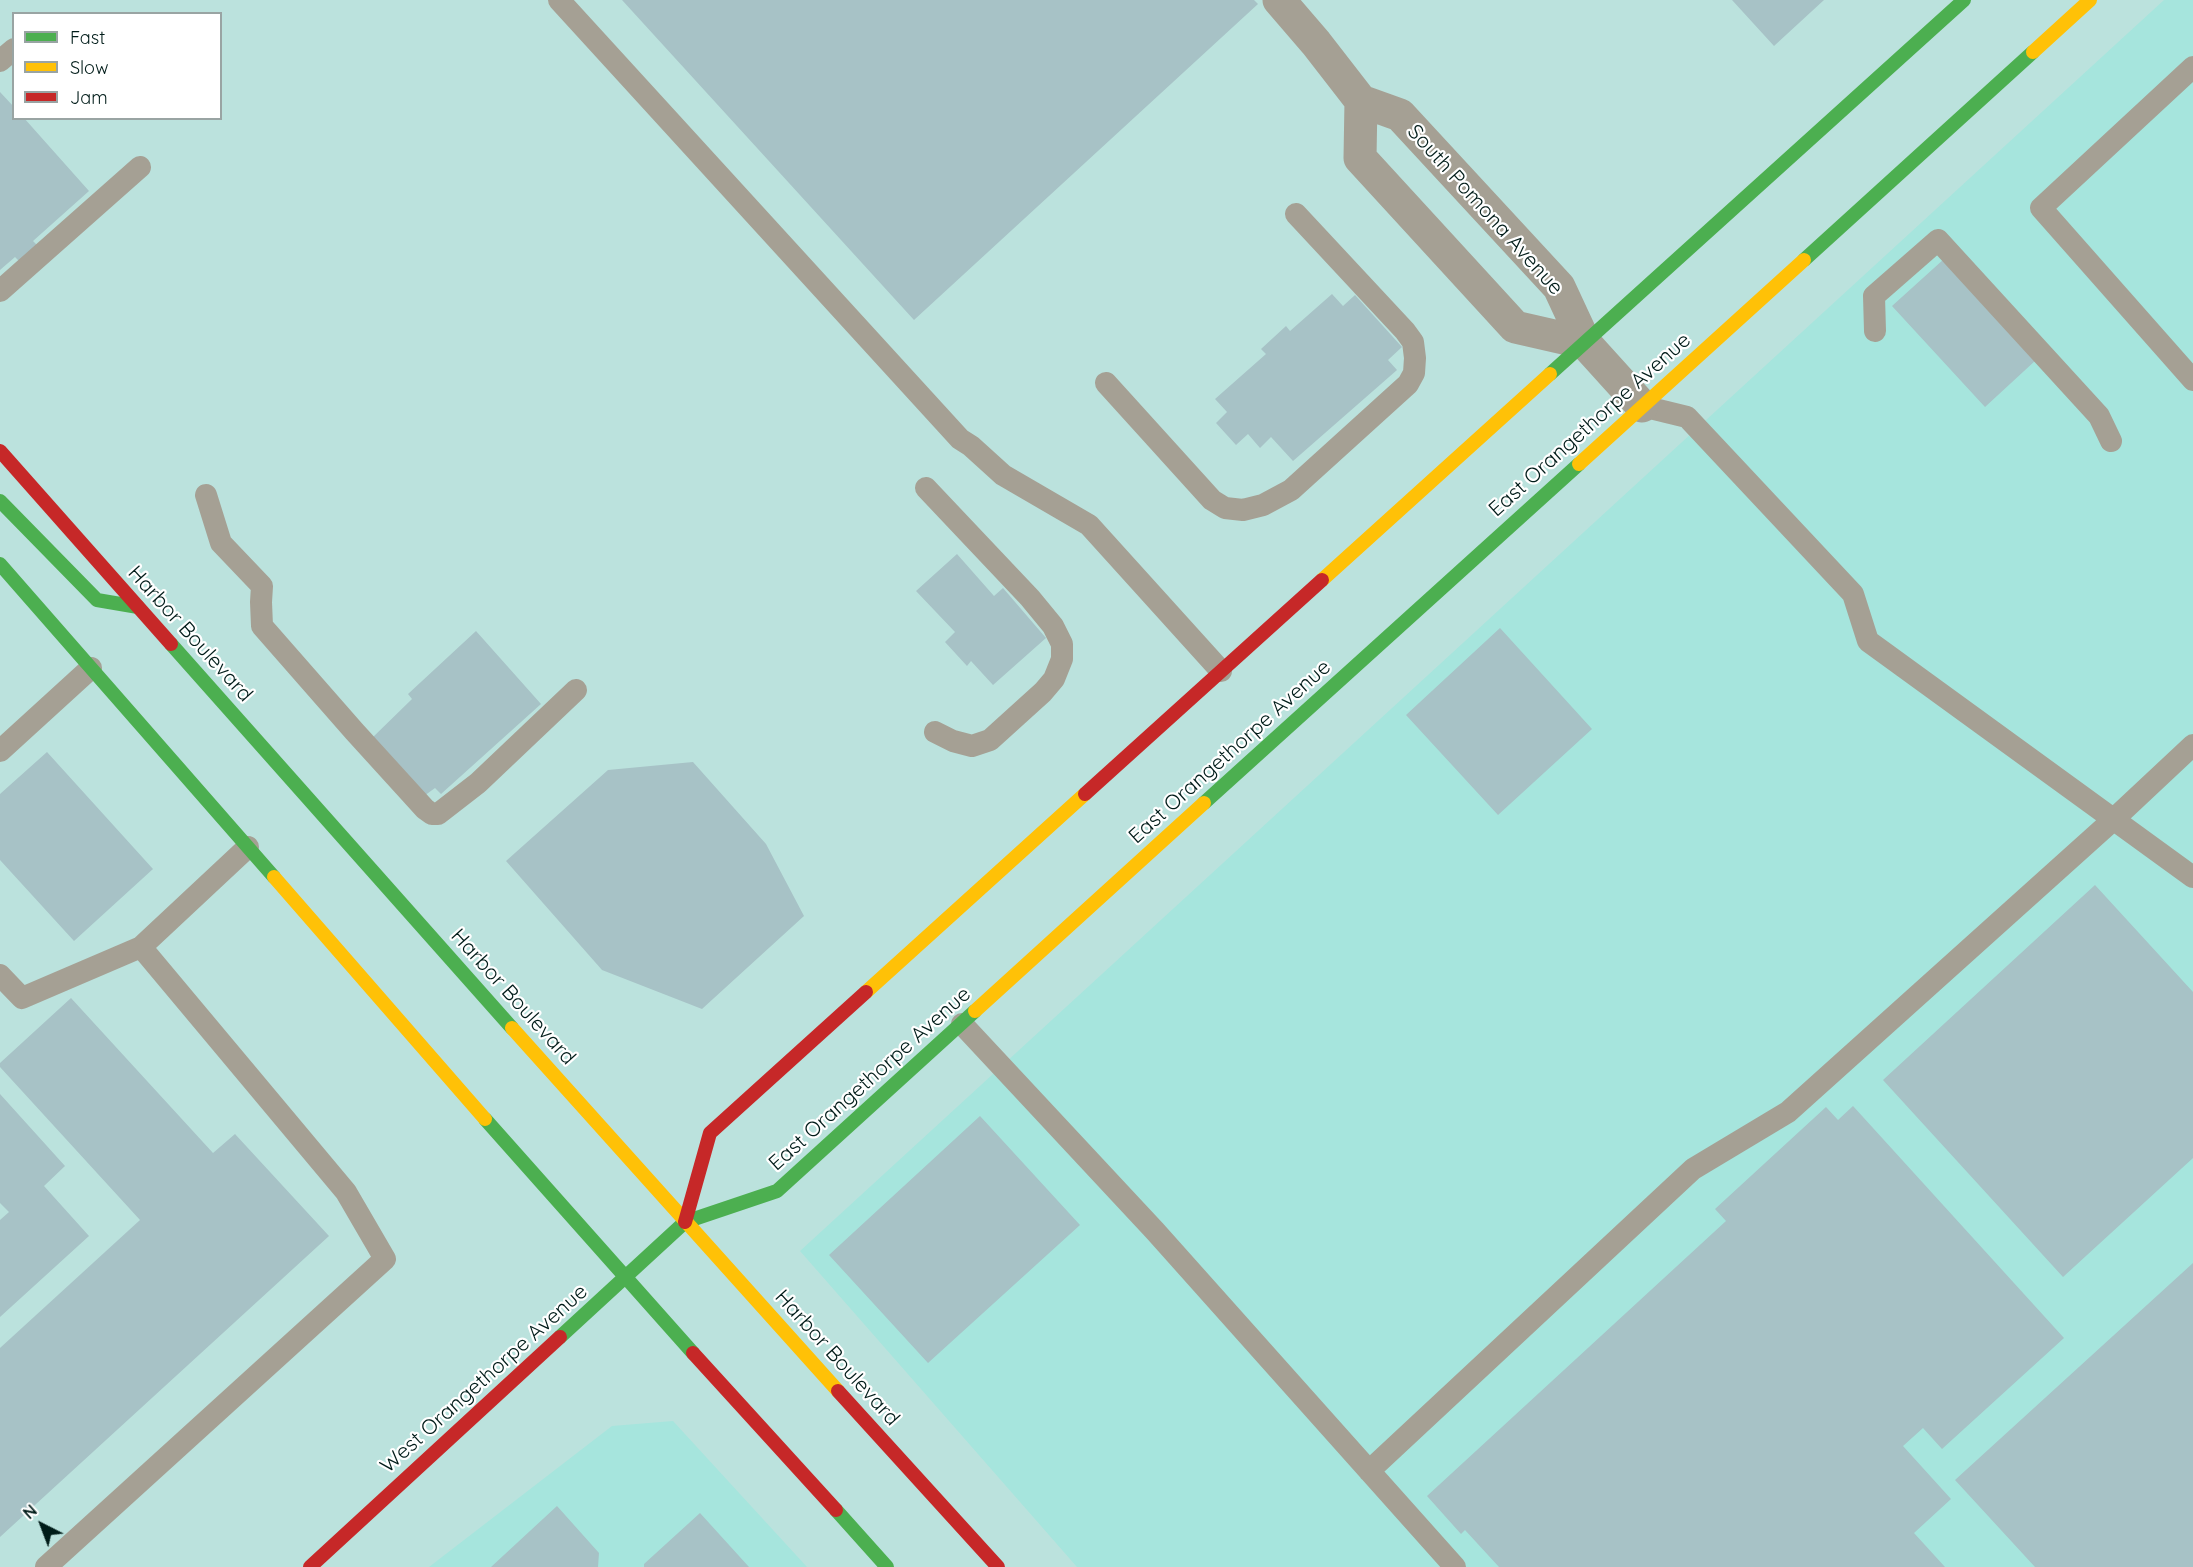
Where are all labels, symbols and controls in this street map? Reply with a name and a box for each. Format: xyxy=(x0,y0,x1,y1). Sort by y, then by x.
legend xyxy=(12,12,222,120)
text: Fast xyxy=(70,26,105,49)
text: Slow xyxy=(70,56,108,79)
text: Jam xyxy=(70,86,108,109)
street label: South Pomona Avenue xyxy=(1402,120,1568,300)
street label: East Orangethorpe Avenue xyxy=(1484,328,1696,522)
street label: Harbor Boulevard xyxy=(122,561,258,707)
street label: East Orangethorpe Avenue xyxy=(1124,655,1336,849)
street label: Harbor Boulevard xyxy=(445,924,581,1070)
street label: East Orangethorpe Avenue xyxy=(764,982,976,1176)
street label: West Orangethorpe Avenue xyxy=(375,1279,593,1479)
street label: Harbor Boulevard xyxy=(769,1285,905,1431)
north arrow xyxy=(12,1495,72,1555)
text: N xyxy=(19,1500,41,1523)

